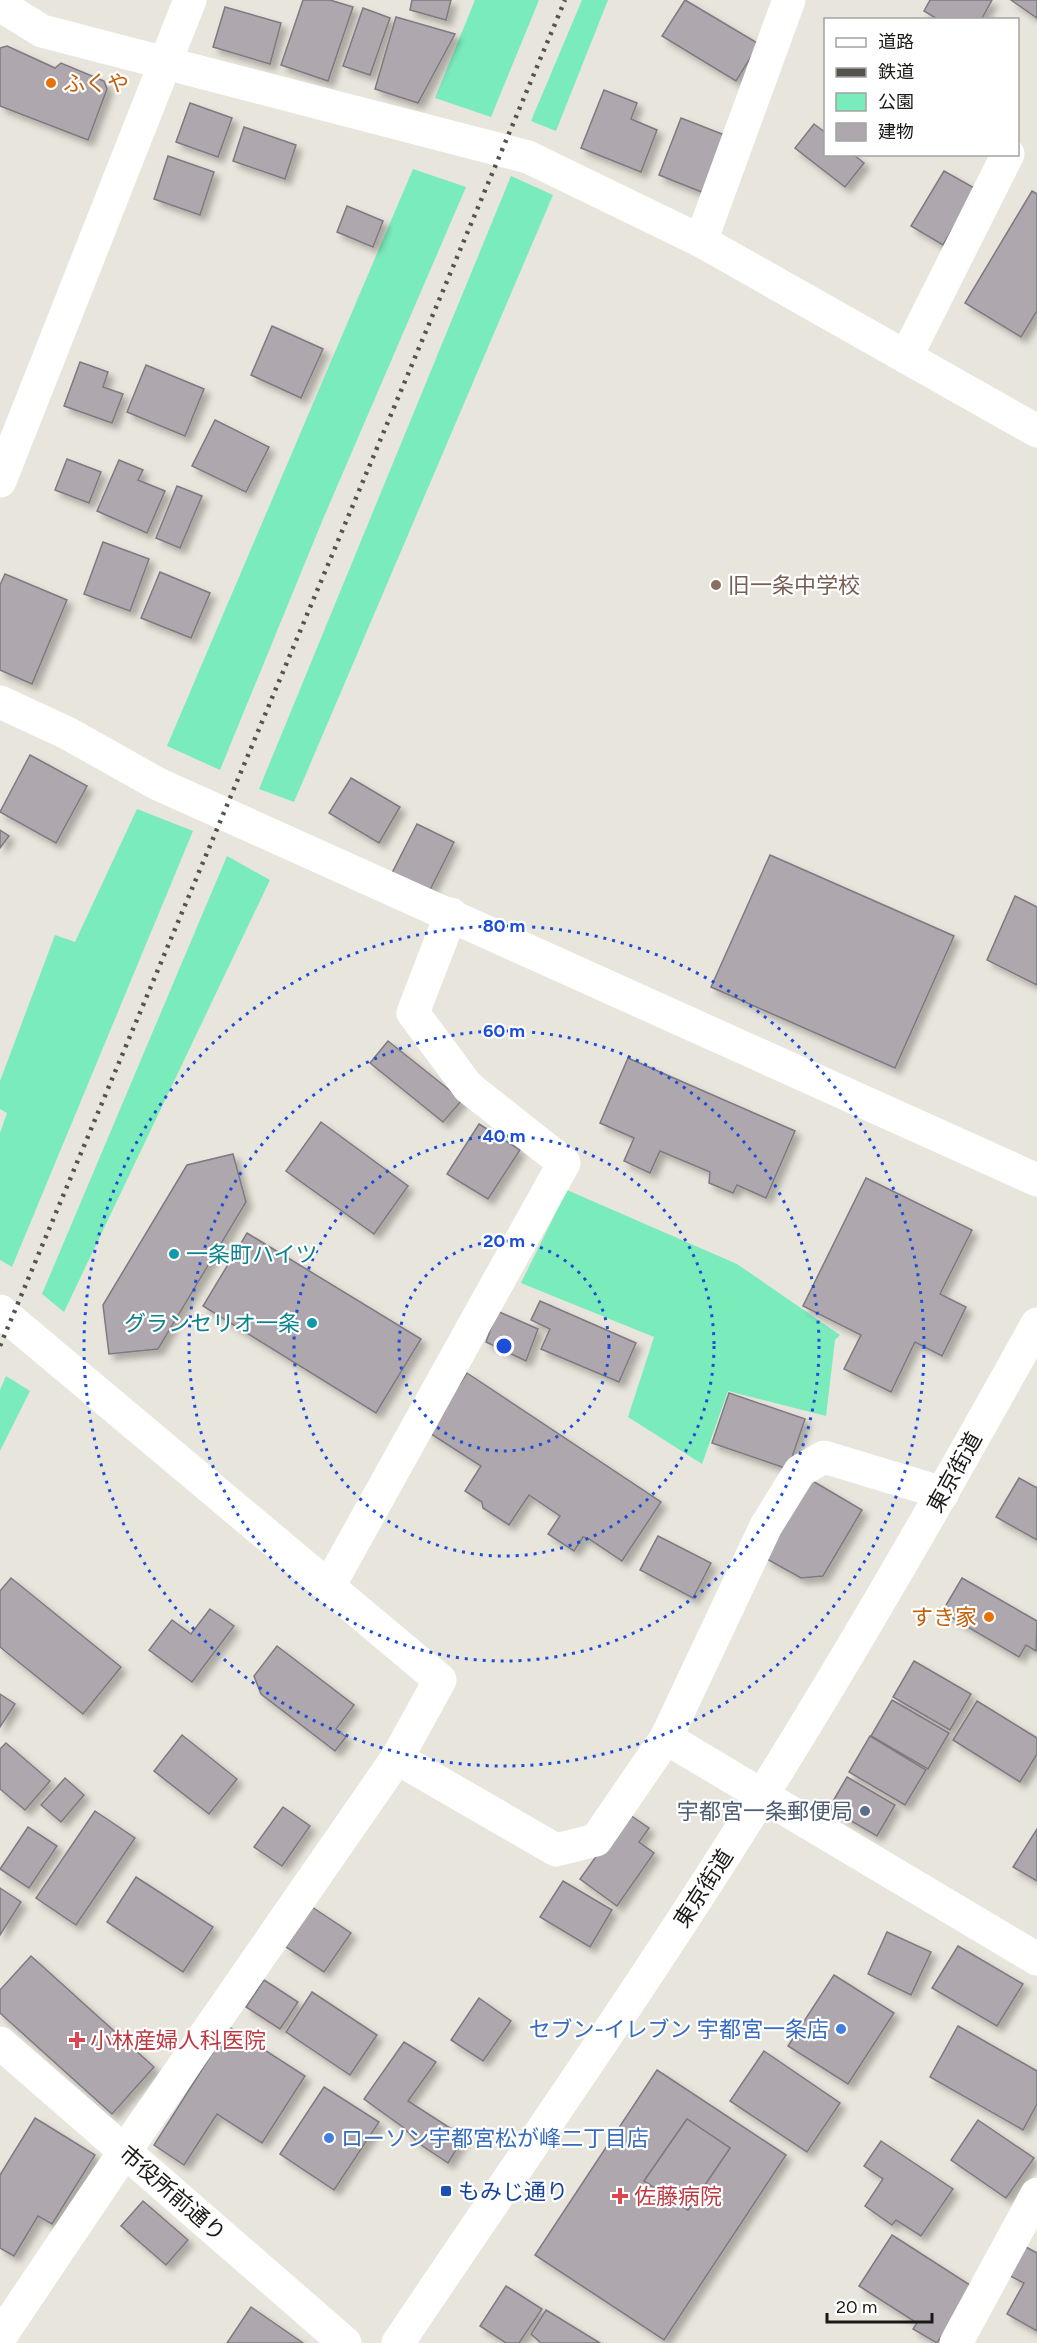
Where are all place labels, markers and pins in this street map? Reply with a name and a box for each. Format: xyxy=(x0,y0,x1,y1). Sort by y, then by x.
place label: ふくや xyxy=(63,70,129,97)
marker: ふくや xyxy=(44,76,58,90)
place label: 旧一条中学校 xyxy=(728,572,860,599)
marker: 旧一条中学校 xyxy=(709,578,723,592)
place label: 一条町ハイツ xyxy=(186,1241,318,1268)
marker: 一条町ハイツ xyxy=(167,1247,181,1261)
place label: グランセリオ一条 xyxy=(124,1310,300,1337)
marker: グランセリオ一条 xyxy=(305,1316,319,1330)
centre of rings xyxy=(494,1336,514,1356)
place label: すき家 xyxy=(911,1604,977,1631)
marker: すき家 xyxy=(982,1610,996,1624)
place label: 宇都宮一条郵便局 xyxy=(677,1798,853,1825)
marker: 宇都宮一条郵便局 xyxy=(858,1804,872,1818)
place label: セブン-イレブン 宇都宮一条店 xyxy=(528,2016,829,2043)
marker: セブン-イレブン 宇都宮一条店 xyxy=(834,2022,848,2036)
place label: 小林産婦人科医院 xyxy=(90,2027,266,2054)
marker: 小林産婦人科医院 xyxy=(68,2031,86,2049)
place label: ローソン宇都宮松が峰二丁目店 xyxy=(341,2125,649,2152)
marker: ローソン宇都宮松が峰二丁目店 xyxy=(322,2131,336,2145)
place label: もみじ通り xyxy=(458,2178,568,2205)
place label: 佐藤病院 xyxy=(634,2183,722,2210)
marker: もみじ通り xyxy=(439,2184,453,2198)
marker: 佐藤病院 xyxy=(611,2187,629,2205)

